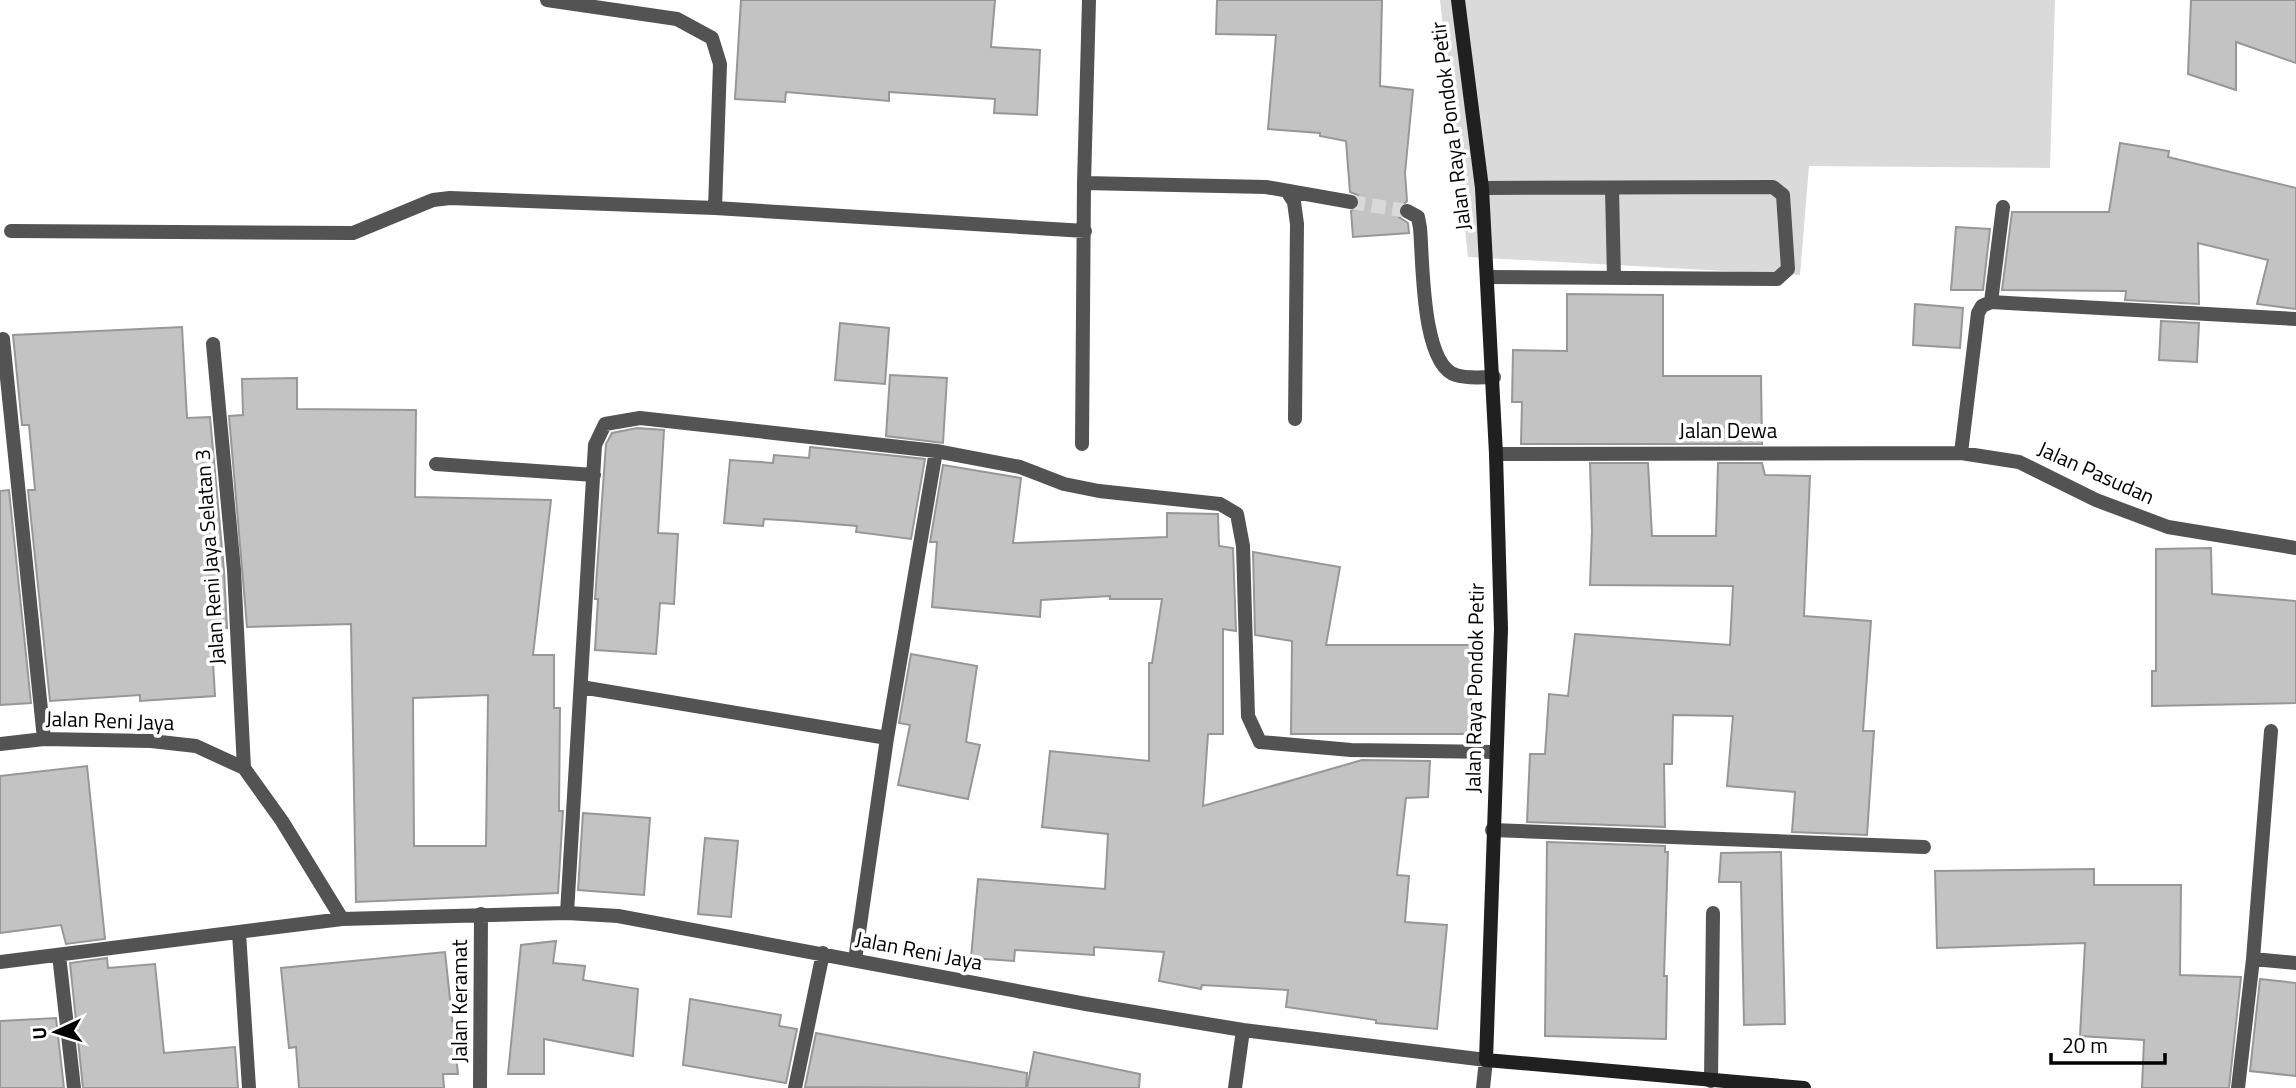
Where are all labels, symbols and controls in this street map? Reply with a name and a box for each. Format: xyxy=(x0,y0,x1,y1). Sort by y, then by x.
street label: Jalan Raya Pondok Petir xyxy=(1421,20,1479,232)
street label: Jalan Dewa xyxy=(1679,414,1778,446)
street label: Jalan Pasudan xyxy=(2033,432,2160,512)
street label: Jalan Reni Jaya Selatan 3 xyxy=(186,448,233,666)
street label: Jalan Raya Pondok Petir xyxy=(1456,583,1492,793)
street label: Jalan Reni Jaya xyxy=(45,702,175,738)
street label: Jalan Reni Jaya xyxy=(853,922,986,978)
street label: Jalan Keramat xyxy=(443,939,475,1063)
north arrow xyxy=(21,997,91,1067)
scale bar xyxy=(2051,1021,2165,1066)
text: U xyxy=(24,1026,53,1040)
text: 20 m xyxy=(2062,1029,2108,1061)

